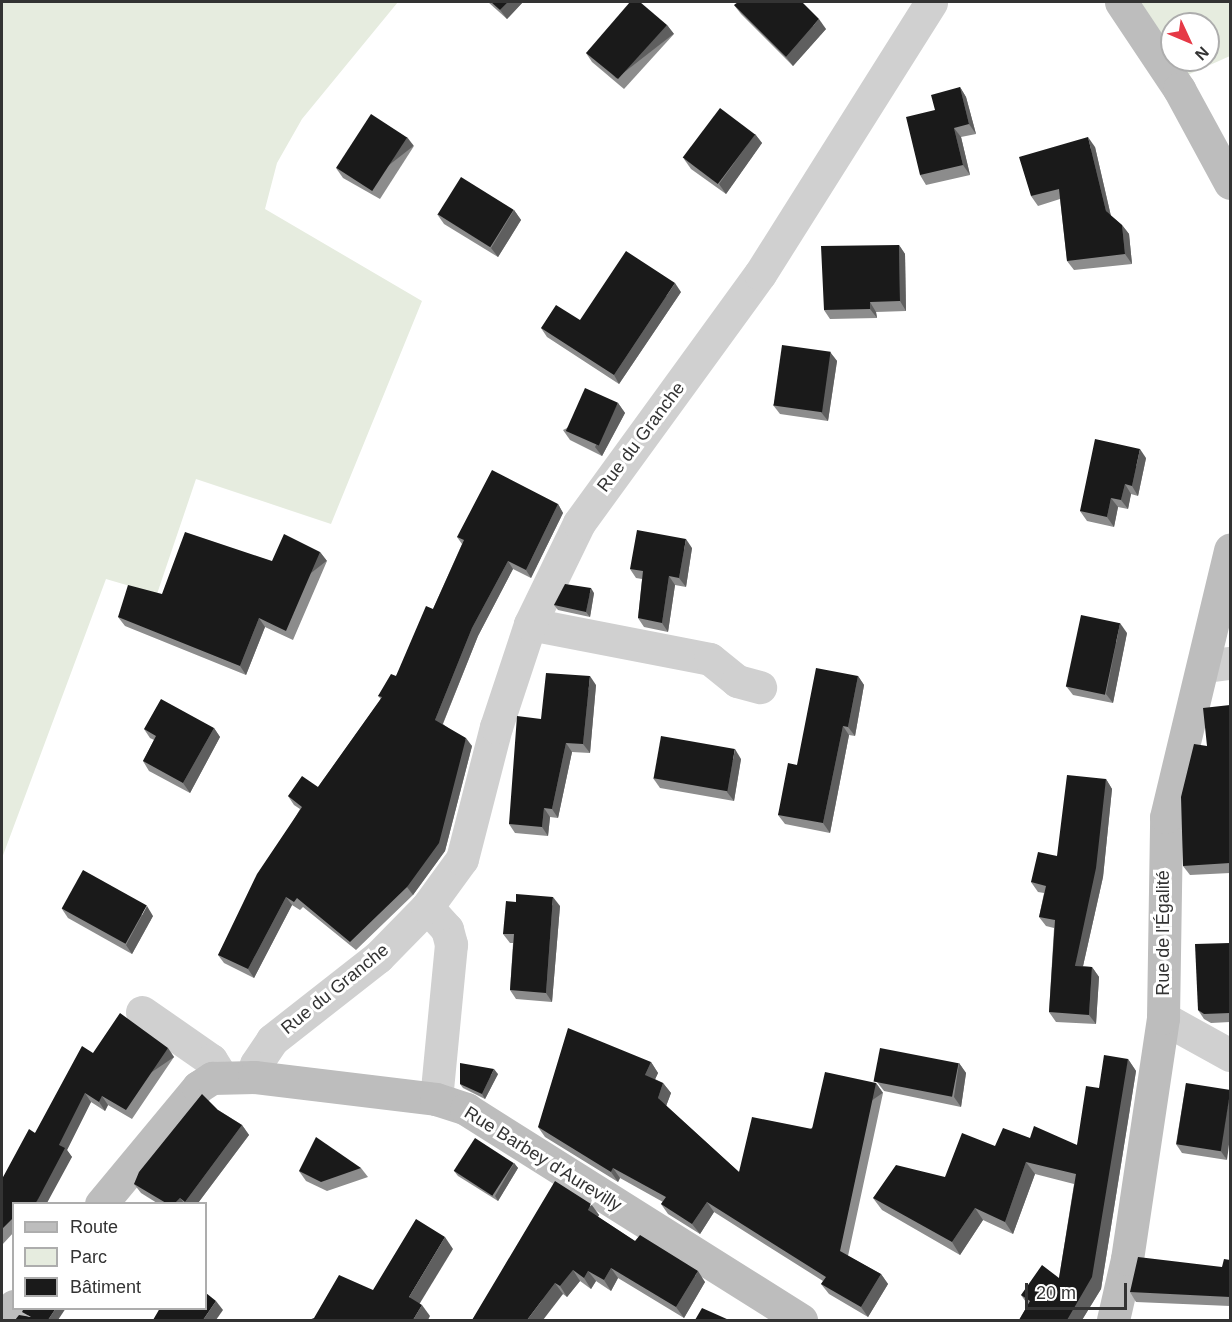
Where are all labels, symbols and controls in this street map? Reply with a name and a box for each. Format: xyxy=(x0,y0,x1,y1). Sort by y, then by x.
north arrow xyxy=(1160,12,1220,72)
text: N xyxy=(1192,43,1212,64)
street label: Rue du Granche xyxy=(593,378,689,496)
street label: Rue de l'Égalité xyxy=(1152,870,1174,996)
street label: Rue du Granche xyxy=(277,939,393,1039)
street label: Rue Barbey d'Aurevilly xyxy=(460,1102,626,1216)
legend xyxy=(12,1202,207,1310)
text: Route xyxy=(70,1217,118,1237)
text: Parc xyxy=(70,1247,107,1267)
scale bar xyxy=(1028,1271,1130,1309)
text: Bâtiment xyxy=(70,1277,141,1297)
text: 20 m xyxy=(1036,1283,1076,1303)

